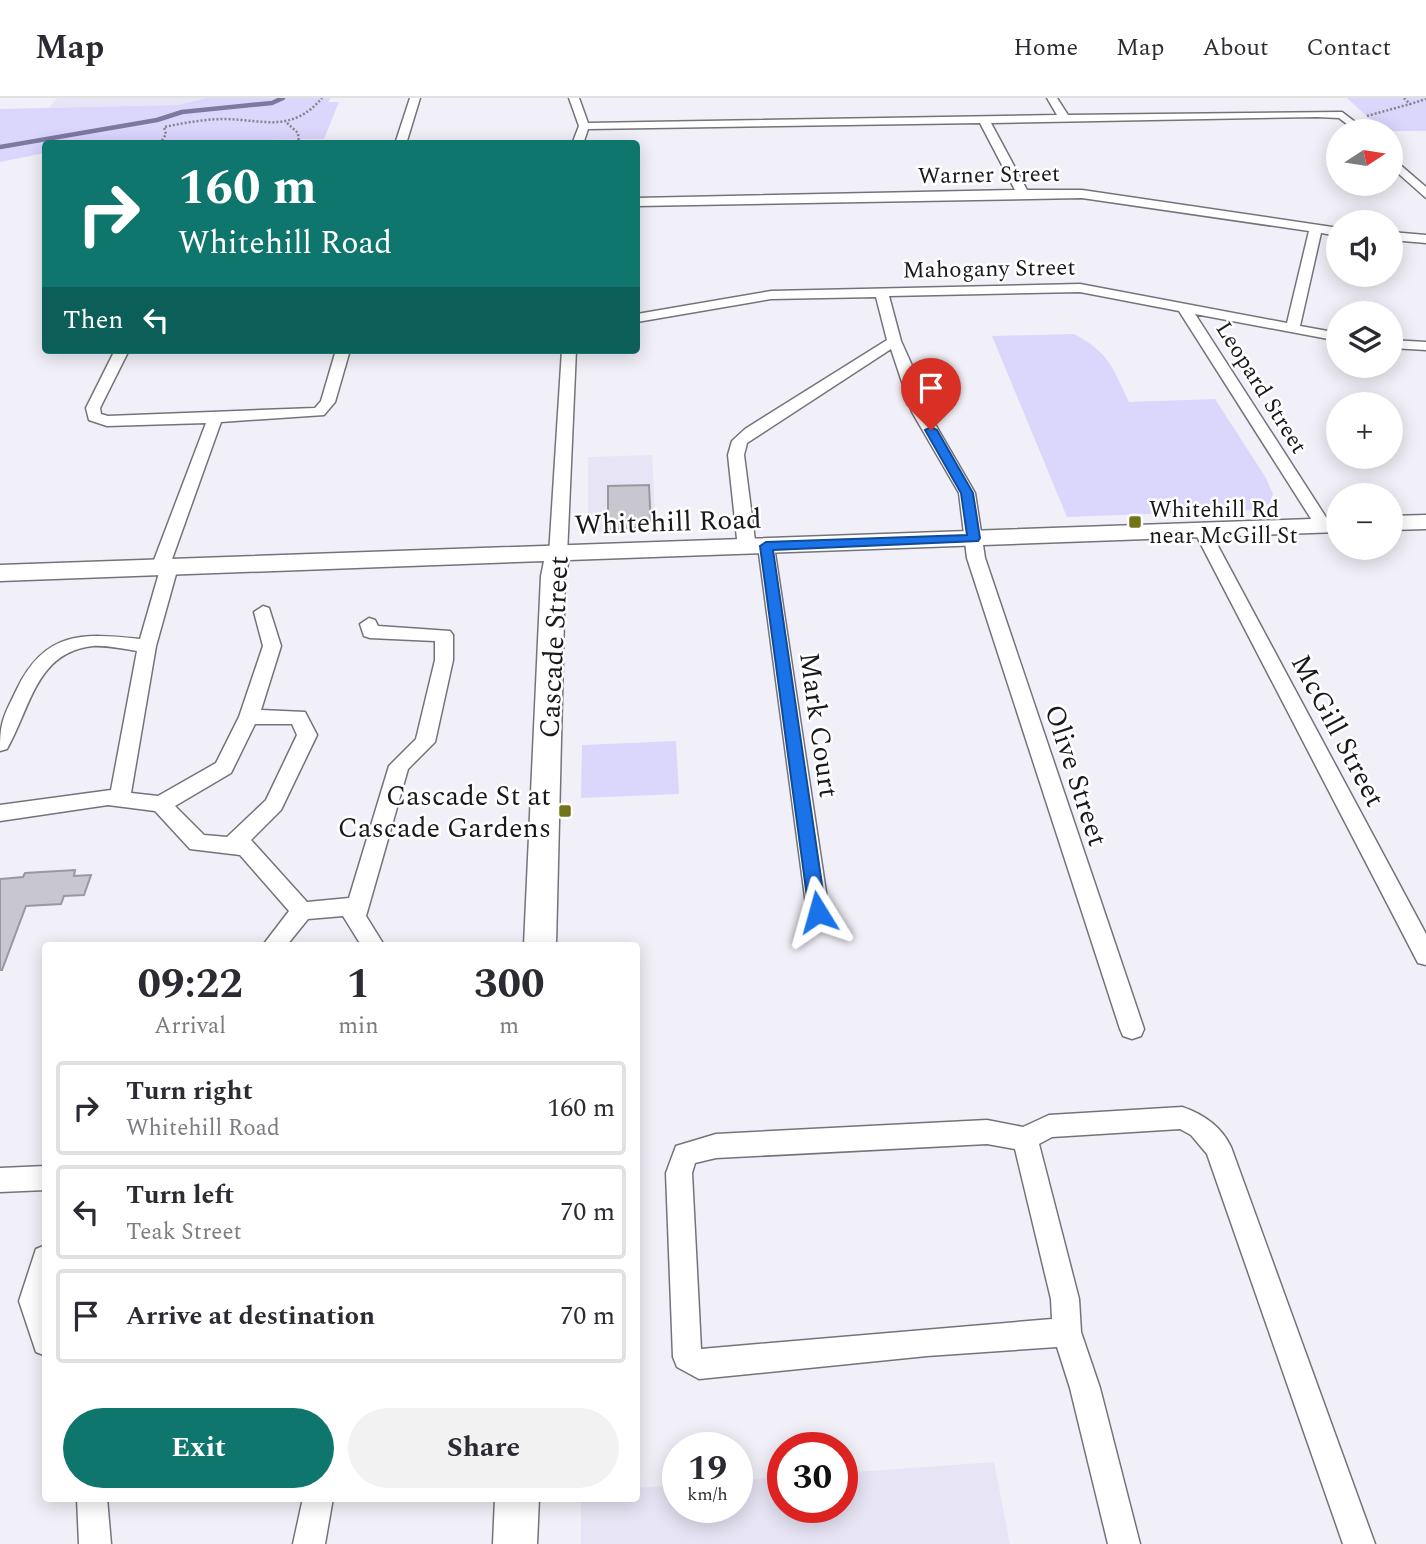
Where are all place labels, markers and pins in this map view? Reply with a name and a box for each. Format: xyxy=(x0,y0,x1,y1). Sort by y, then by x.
pin xyxy=(901,358,961,430)
place label: Whitehill Rd near McGill St xyxy=(1149,493,1298,554)
marker: Whitehill Rd near McGill St xyxy=(1127,514,1143,530)
place label: Cascade St at Cascade Gardens xyxy=(338,775,551,850)
marker: Cascade St at Cascade Gardens xyxy=(557,803,573,819)

